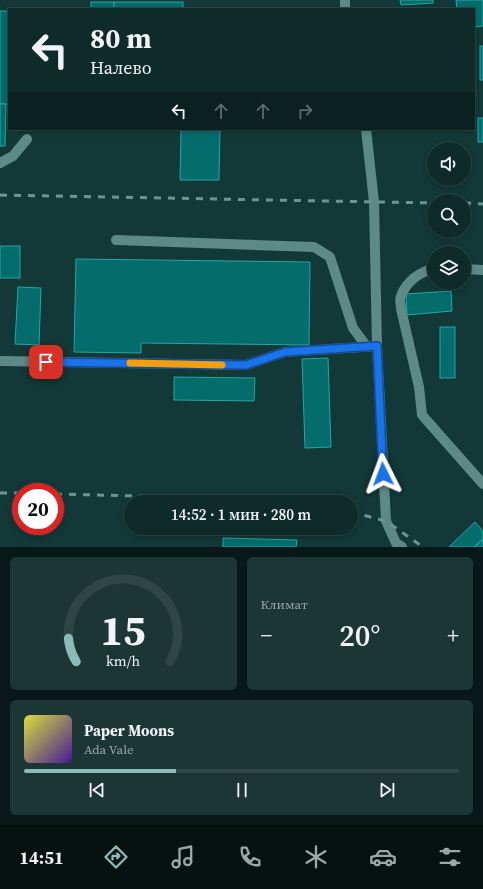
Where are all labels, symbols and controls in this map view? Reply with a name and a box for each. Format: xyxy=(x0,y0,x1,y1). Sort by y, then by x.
text: 80 m xyxy=(90,19,152,57)
icon: left xyxy=(24,24,76,76)
text: Налево xyxy=(90,55,152,80)
icon: left xyxy=(168,100,190,122)
icon: ahead xyxy=(210,100,232,122)
icon: ahead xyxy=(252,100,274,122)
icon: right xyxy=(294,100,316,122)
map controls xyxy=(427,142,471,290)
button: sound xyxy=(427,142,471,186)
button: search xyxy=(427,194,471,238)
button: layers xyxy=(427,246,471,290)
pin xyxy=(29,345,63,379)
icon: arrive xyxy=(35,351,57,373)
position arrow xyxy=(362,453,404,495)
speed limit sign: 20 xyxy=(12,483,64,535)
text: 14:52 · 1 мин · 280 m xyxy=(171,504,311,525)
text: Климат xyxy=(261,596,308,613)
text: 15 xyxy=(101,601,146,658)
text: 20° xyxy=(339,615,380,656)
text: − xyxy=(261,620,272,650)
text: + xyxy=(447,620,459,650)
text: km/h xyxy=(106,650,141,670)
text: Paper Moons xyxy=(84,720,174,741)
text: Ada Vale xyxy=(84,741,134,758)
icon: previous xyxy=(86,779,108,801)
icon: pause xyxy=(231,779,253,801)
icon: next xyxy=(376,779,398,801)
icon: directions xyxy=(102,843,130,871)
icon: music xyxy=(169,843,197,871)
icon: phone xyxy=(236,843,264,871)
icon: climate xyxy=(302,843,330,871)
icon: car xyxy=(369,843,397,871)
icon: filters xyxy=(436,843,464,871)
text: 14:51 xyxy=(19,845,64,870)

